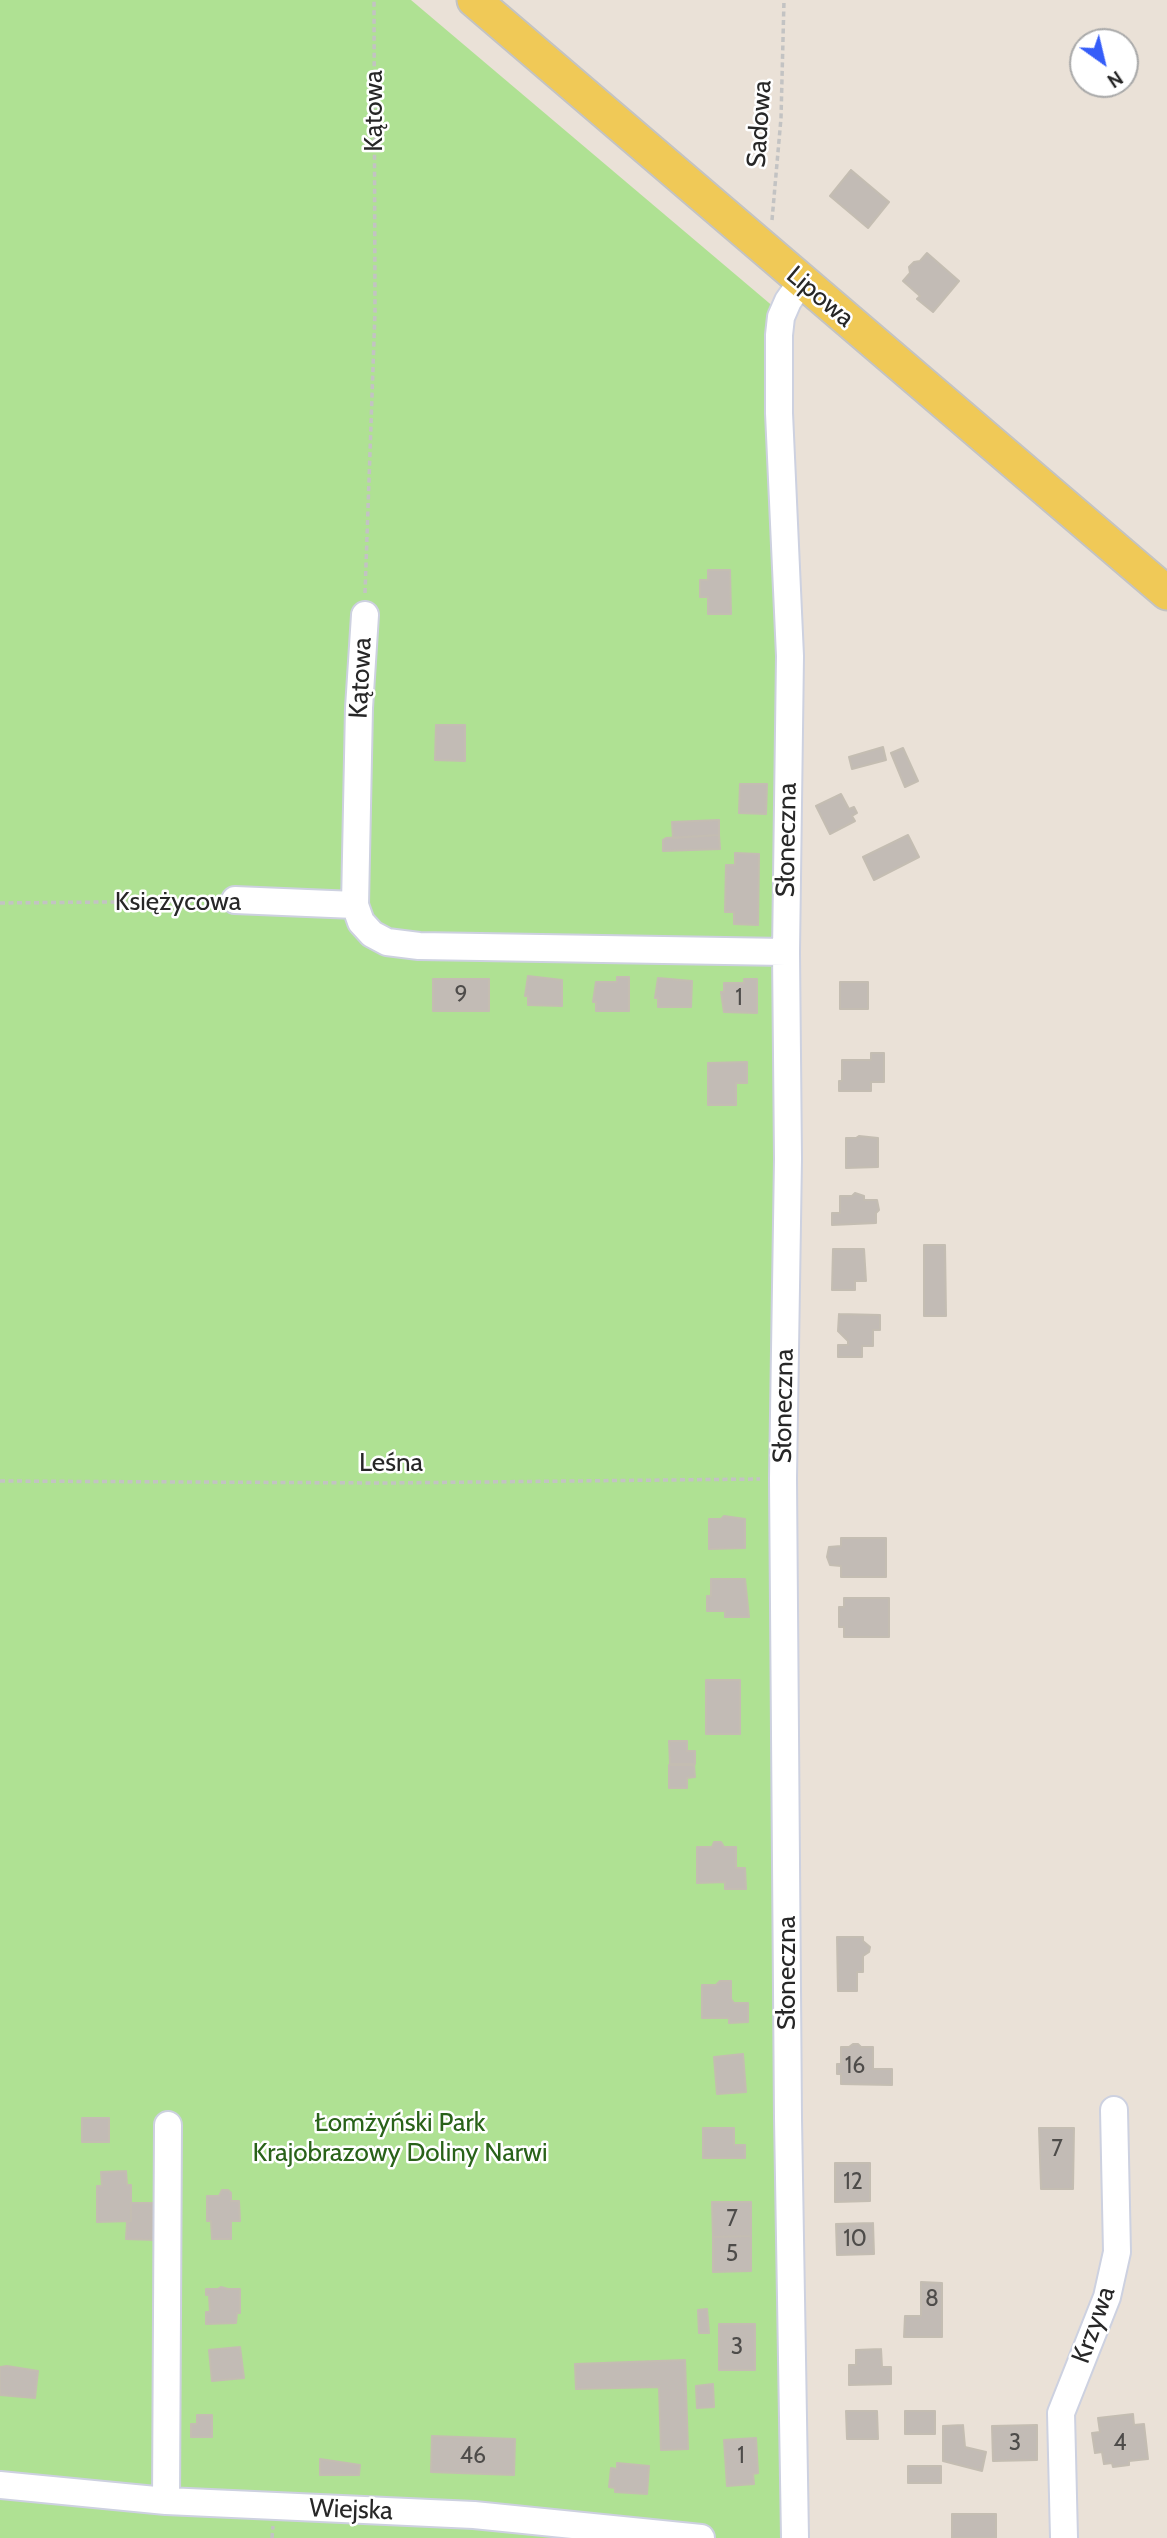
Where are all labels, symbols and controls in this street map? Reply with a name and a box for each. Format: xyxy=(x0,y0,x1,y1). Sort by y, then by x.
north arrow xyxy=(1069,28,1139,98)
text: N xyxy=(1103,66,1127,92)
street label: Kątowa xyxy=(358,70,390,152)
street label: Sadowa xyxy=(741,79,779,169)
street label: Lipowa xyxy=(780,260,860,334)
street label: Kątowa xyxy=(343,637,379,719)
street label: Słoneczna xyxy=(770,782,804,898)
street label: Księżycowa xyxy=(115,886,241,918)
house number: 9 xyxy=(454,981,468,1009)
house number: 1 xyxy=(735,984,743,1012)
street label: Słoneczna xyxy=(767,1348,801,1464)
street label: Leśna xyxy=(359,1447,423,1479)
street label: Słoneczna xyxy=(771,1916,803,2030)
house number: 16 xyxy=(845,2052,865,2080)
park label: Łomżyński Park Krajobrazowy Doliny Narwi xyxy=(253,2107,547,2168)
house number: 7 xyxy=(1051,2135,1063,2163)
house number: 12 xyxy=(843,2168,863,2196)
house number: 7 xyxy=(726,2205,738,2233)
house number: 10 xyxy=(843,2225,867,2253)
house number: 5 xyxy=(726,2240,738,2268)
street label: Krzywa xyxy=(1066,2282,1122,2368)
house number: 8 xyxy=(925,2285,939,2313)
house number: 3 xyxy=(731,2333,743,2361)
house number: 3 xyxy=(1009,2429,1021,2457)
house number: 4 xyxy=(1113,2429,1127,2457)
house number: 46 xyxy=(460,2442,486,2470)
house number: 1 xyxy=(737,2442,745,2470)
street label: Wiejska xyxy=(309,2493,393,2527)

